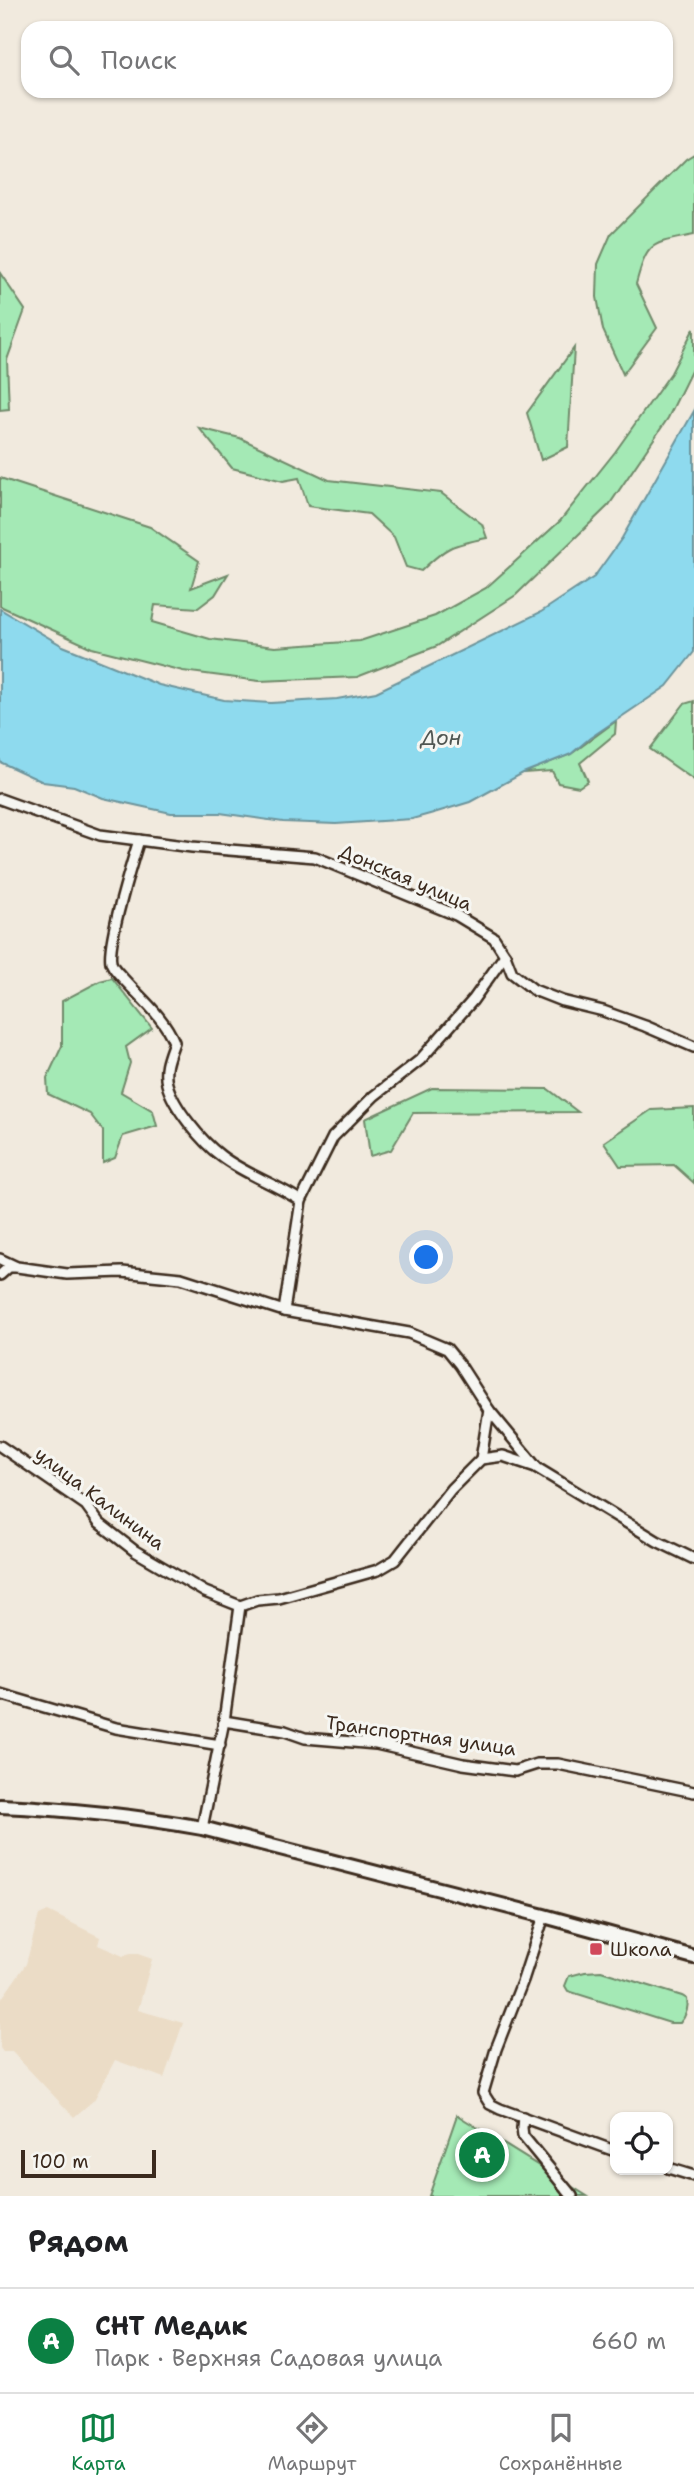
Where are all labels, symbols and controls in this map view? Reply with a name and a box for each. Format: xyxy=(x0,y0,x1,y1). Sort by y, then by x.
search box xyxy=(21,21,673,98)
icon: search xyxy=(45,41,83,79)
text: Поиск xyxy=(101,42,177,77)
water label: Дон xyxy=(419,724,461,752)
street label: Донская улица xyxy=(336,838,476,917)
your location xyxy=(409,1240,443,1274)
street label: улица Калинина xyxy=(30,1441,170,1556)
street label: Транспортная улица xyxy=(324,1710,518,1761)
place label: Школа xyxy=(610,1937,672,1962)
marker: Школа xyxy=(588,1941,604,1957)
map controls xyxy=(610,2112,673,2175)
button: locate xyxy=(610,2112,673,2175)
pin: A xyxy=(459,2129,505,2181)
scale bar xyxy=(21,2147,156,2179)
text: 100 m xyxy=(32,2149,89,2174)
text: Рядом xyxy=(28,2221,128,2262)
text: СНТ Медик xyxy=(95,2308,248,2343)
text: A xyxy=(42,2326,60,2356)
text: 660 m xyxy=(591,2326,666,2356)
text: Парк · Верхняя Садовая улица xyxy=(95,2343,442,2373)
tab: Карта xyxy=(71,2409,126,2476)
tab: Маршрут xyxy=(268,2409,356,2476)
tab: Сохранённые xyxy=(499,2409,623,2476)

